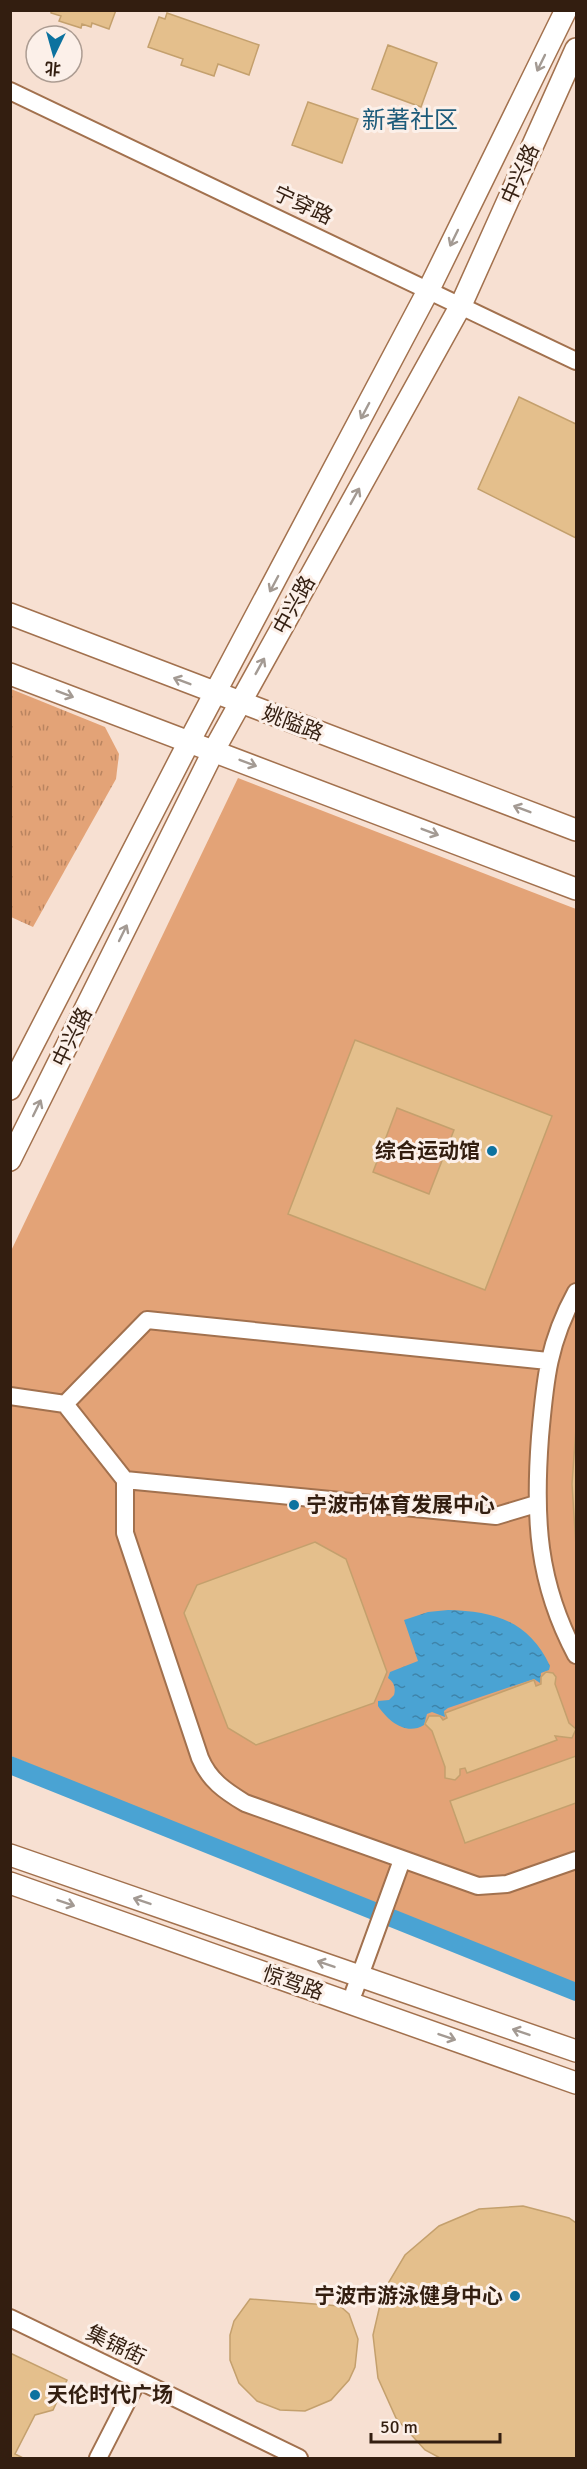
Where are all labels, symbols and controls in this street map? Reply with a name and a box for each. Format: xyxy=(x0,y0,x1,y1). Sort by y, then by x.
north arrow xyxy=(24,24,84,84)
one-way arrow xyxy=(534,54,546,72)
text: 北 xyxy=(44,57,62,79)
district label: 新著社区 xyxy=(362,105,458,135)
street label: 中兴路 xyxy=(495,140,545,208)
street label: 宁穿路 xyxy=(269,180,337,230)
one-way arrow xyxy=(448,228,459,246)
one-way arrow xyxy=(359,402,371,419)
one-way arrow xyxy=(350,487,361,505)
street label: 中兴路 xyxy=(267,571,321,639)
one-way arrow xyxy=(268,575,280,593)
one-way arrow xyxy=(254,658,266,675)
one-way arrow xyxy=(173,675,192,686)
one-way arrow xyxy=(55,690,74,701)
street label: 姚隘路 xyxy=(259,700,327,746)
one-way arrow xyxy=(238,758,257,769)
one-way arrow xyxy=(513,803,532,814)
one-way arrow xyxy=(420,828,439,839)
one-way arrow xyxy=(118,924,130,942)
street label: 中兴路 xyxy=(47,1003,97,1071)
one-way arrow xyxy=(31,1099,43,1117)
place label: 综合运动馆 xyxy=(375,1138,480,1164)
marker: 综合运动馆 xyxy=(485,1144,499,1158)
place label: 宁波市体育发展中心 xyxy=(306,1492,495,1518)
marker: 宁波市体育发展中心 xyxy=(287,1498,301,1512)
one-way arrow xyxy=(133,1894,152,1905)
one-way arrow xyxy=(56,1898,75,1909)
one-way arrow xyxy=(317,1958,336,1969)
street label: 惊驾路 xyxy=(259,1960,327,2006)
one-way arrow xyxy=(512,2025,531,2036)
one-way arrow xyxy=(437,2033,456,2044)
place label: 宁波市游泳健身中心 xyxy=(314,2283,503,2309)
marker: 宁波市游泳健身中心 xyxy=(508,2289,522,2303)
street label: 集锦街 xyxy=(82,2320,150,2370)
place label: 天伦时代广场 xyxy=(47,2382,173,2408)
marker: 天伦时代广场 xyxy=(28,2388,42,2402)
scale bar xyxy=(371,2406,500,2444)
text: 50 m xyxy=(380,2416,418,2438)

